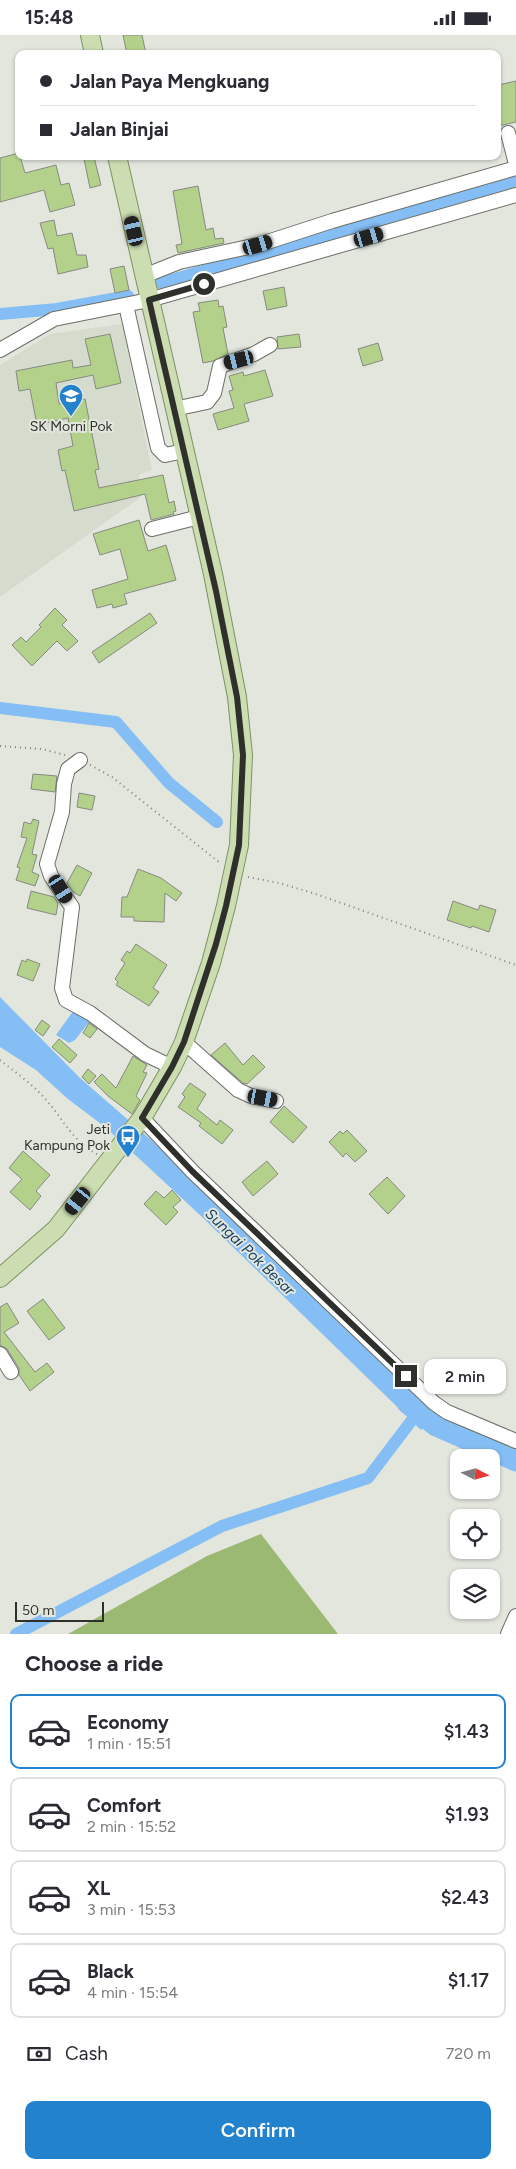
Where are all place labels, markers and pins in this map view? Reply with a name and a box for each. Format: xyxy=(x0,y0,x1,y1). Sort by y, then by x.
school or university icon: SK Morni Pok xyxy=(58,383,84,417)
place label: SK Morni Pok xyxy=(30,418,113,435)
place label: Jeti Kampung Pok xyxy=(24,1121,110,1154)
bus stop icon: Jeti Kampung Pok xyxy=(115,1124,141,1158)

